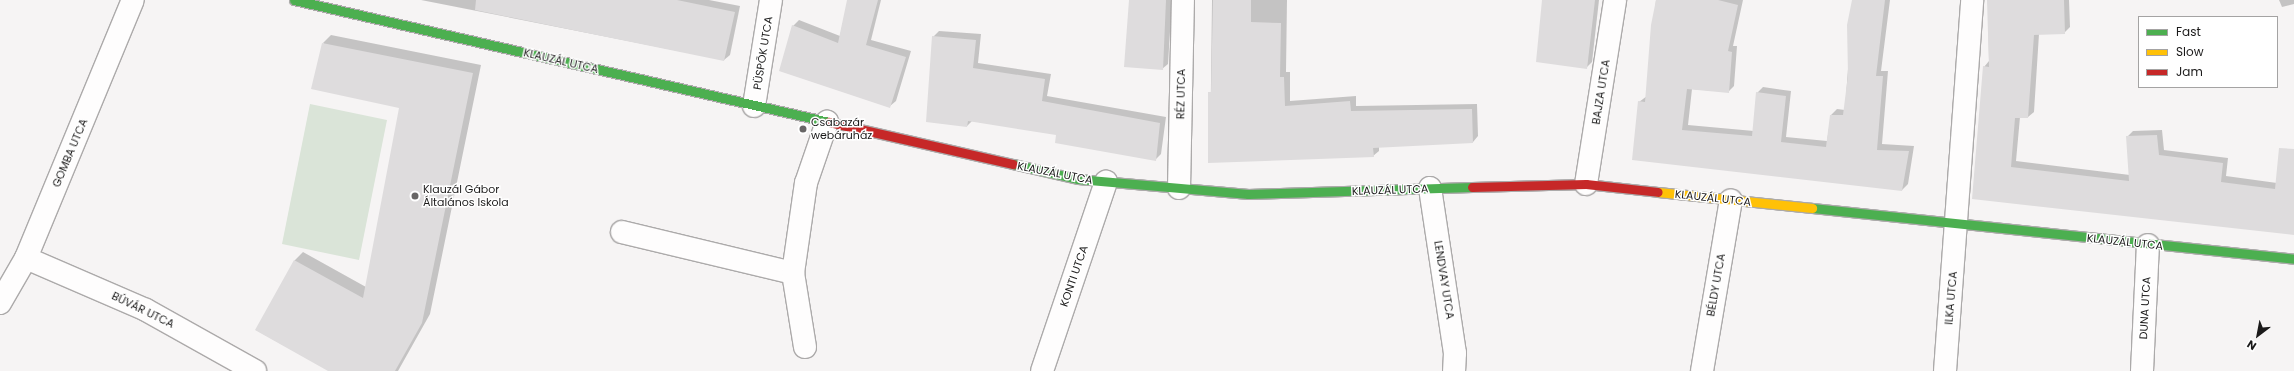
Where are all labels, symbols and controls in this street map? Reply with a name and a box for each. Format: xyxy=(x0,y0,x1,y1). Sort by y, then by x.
street label: PÜSPÖK UTCA xyxy=(751,15,775,91)
legend xyxy=(2138,16,2278,88)
text: Fast xyxy=(2176,23,2201,40)
text: Slow xyxy=(2176,43,2204,60)
street label: KLAUZÁL UTCA xyxy=(522,46,600,76)
street label: BAJZA UTCA xyxy=(1589,59,1613,125)
text: Jam xyxy=(2176,63,2203,80)
street label: RÉZ UTCA xyxy=(1174,69,1188,119)
place label: Csabazár webáruház xyxy=(811,116,872,142)
street label: GOMBA UTCA xyxy=(50,117,90,189)
marker: Csabazár webáruház xyxy=(798,124,808,134)
street label: KLAUZÁL UTCA xyxy=(1016,159,1094,187)
street label: KLAUZÁL UTCA xyxy=(1352,182,1428,198)
place label: Klauzál Gábor Általános Iskola xyxy=(423,183,509,209)
street label: KLAUZÁL UTCA xyxy=(1674,187,1752,209)
marker: Klauzál Gábor Általános Iskola xyxy=(410,191,420,201)
street label: KLAUZÁL UTCA xyxy=(2086,231,2164,253)
street label: LENDVAY UTCA xyxy=(1431,240,1457,320)
street label: KONTI UTCA xyxy=(1057,244,1091,308)
street label: BÉLDY UTCA xyxy=(1704,253,1728,317)
street label: ILKA UTCA xyxy=(1942,271,1960,325)
street label: DUNA UTCA xyxy=(2137,276,2153,340)
street label: BÚVÁR UTCA xyxy=(110,289,176,331)
north arrow xyxy=(2238,315,2278,355)
text: N xyxy=(2244,336,2259,354)

